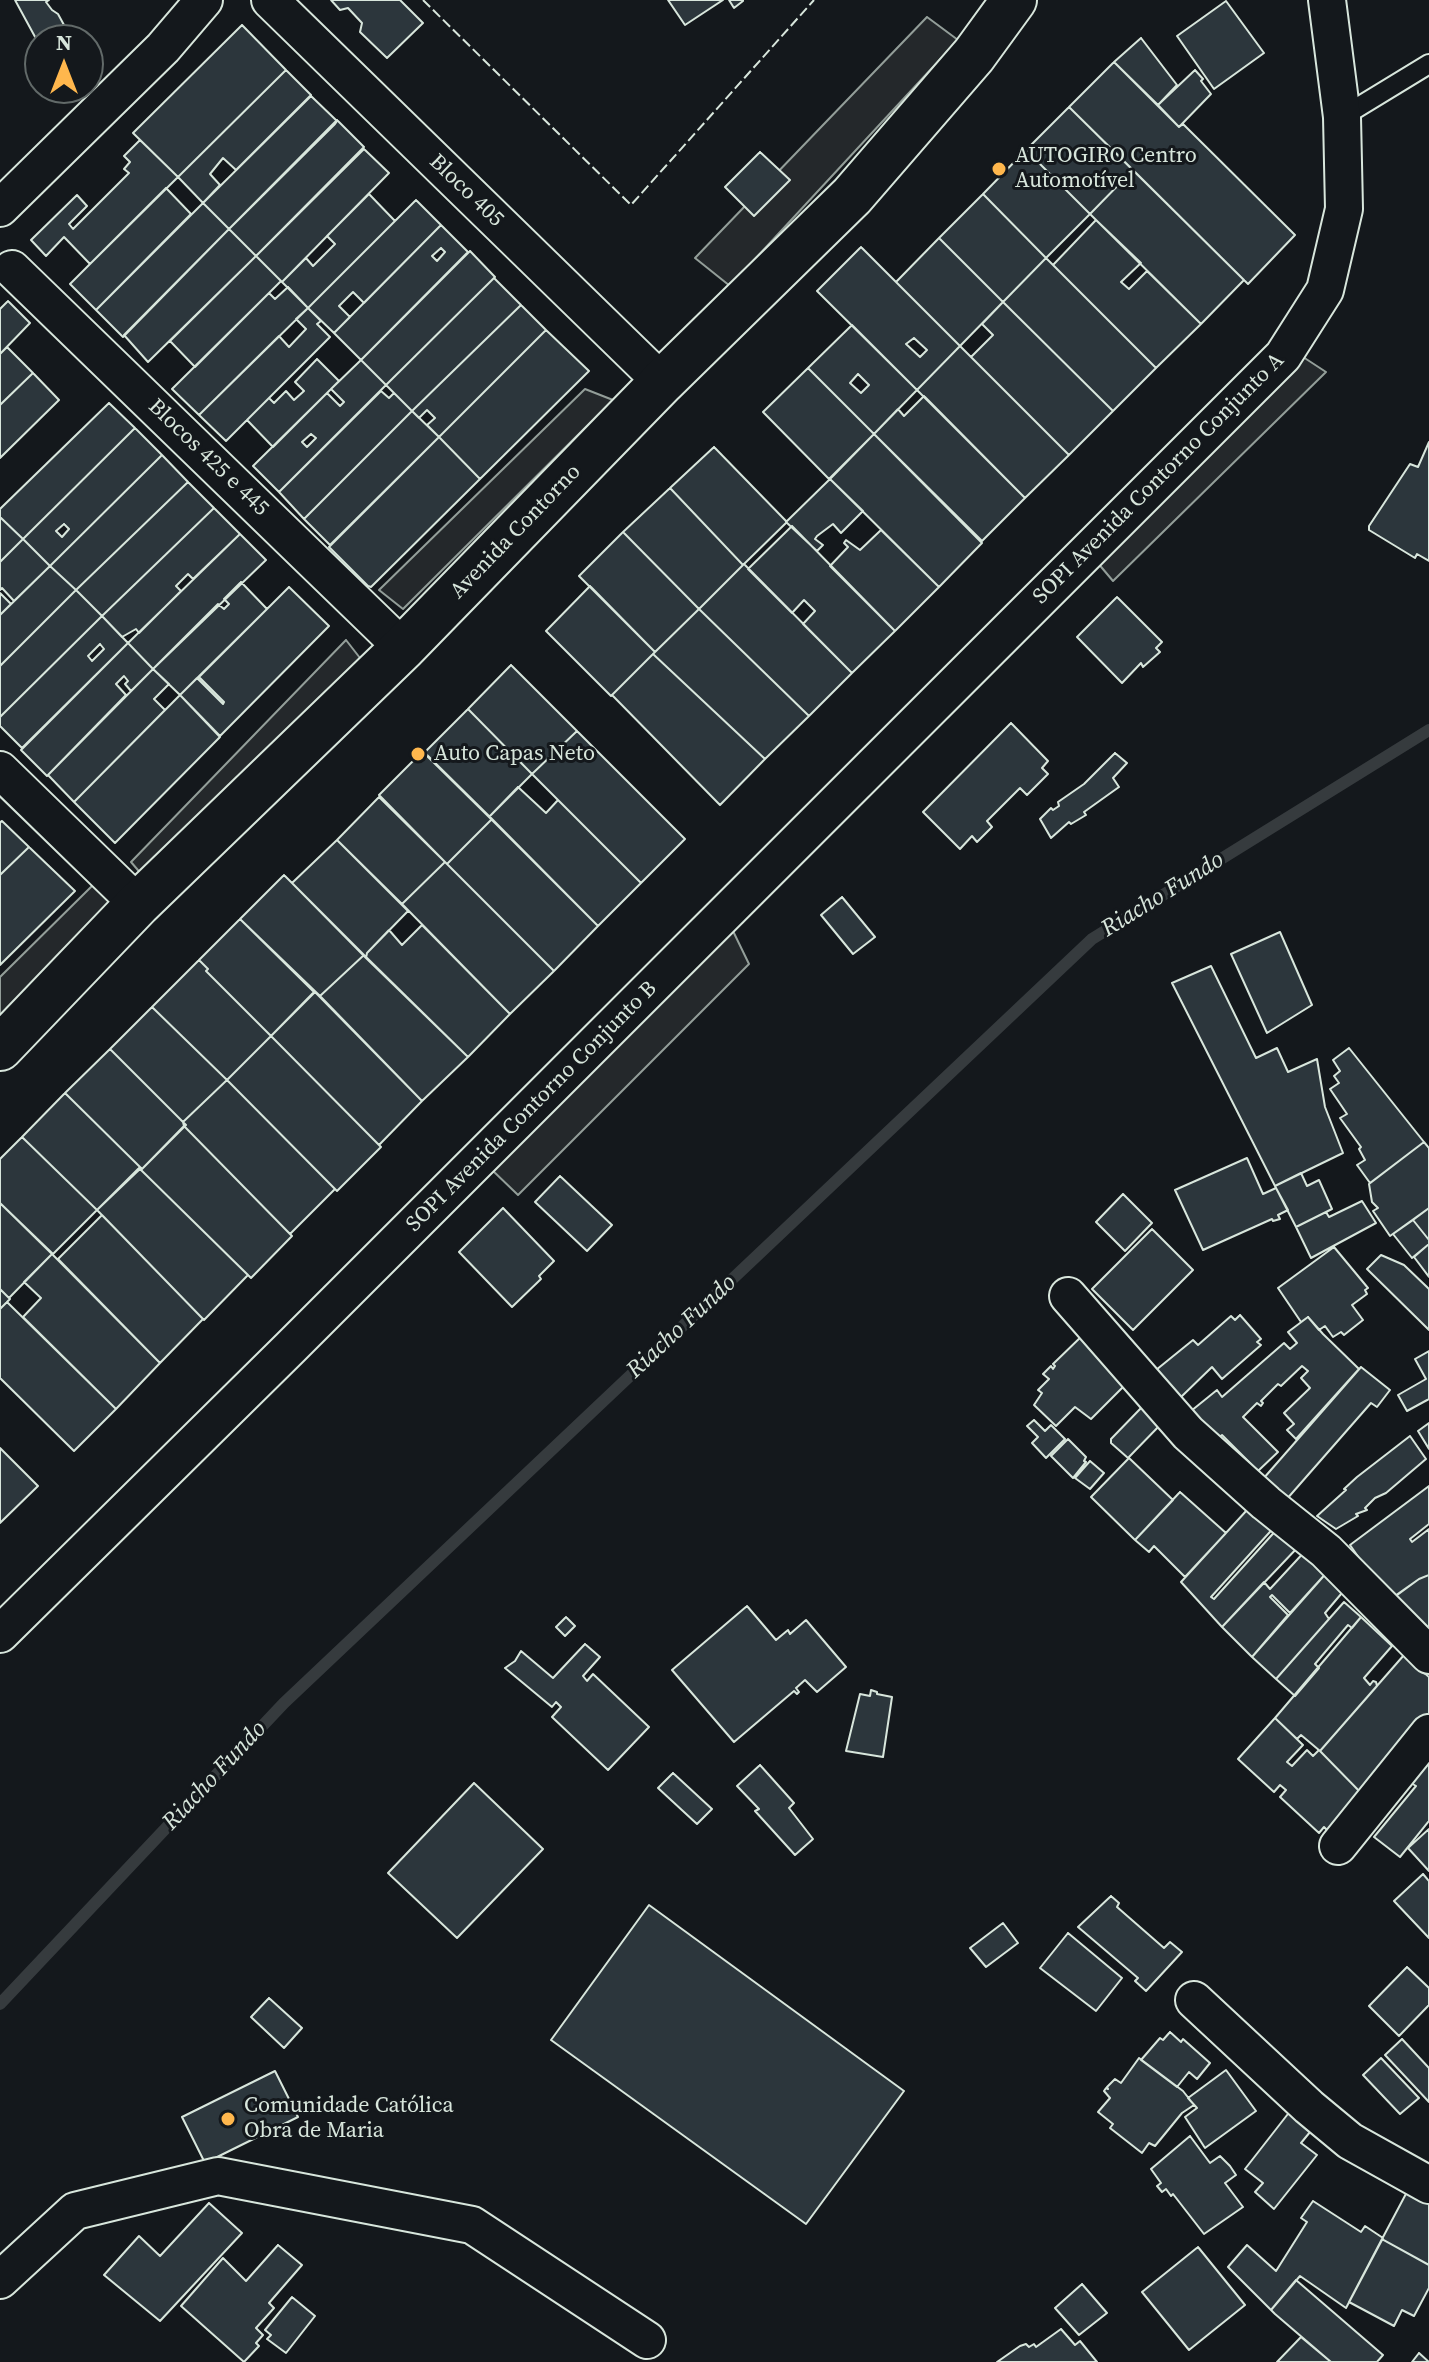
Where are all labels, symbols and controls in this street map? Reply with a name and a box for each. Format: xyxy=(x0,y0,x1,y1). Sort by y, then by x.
north arrow xyxy=(24,24,104,104)
text: N xyxy=(56,27,72,57)
place label: AUTOGIRO Centro Automotível xyxy=(1015,143,1197,194)
street label: Bloco 405 xyxy=(423,149,509,233)
marker: AUTOGIRO Centro Automotível xyxy=(990,160,1008,178)
street label: SOPI Avenida Contorno Conjunto A xyxy=(1028,348,1290,610)
street label: Blocos 425 e 445 xyxy=(142,394,274,522)
street label: Avenida Contorno xyxy=(445,459,587,605)
place label: Auto Capas Neto xyxy=(434,741,595,767)
marker: Auto Capas Neto xyxy=(409,745,427,763)
water label: Riacho Fundo xyxy=(1096,846,1230,944)
street label: SOPI Avenida Contorno Conjunto B xyxy=(401,976,663,1238)
water label: Riacho Fundo xyxy=(621,1269,743,1385)
water label: Riacho Fundo xyxy=(157,1715,273,1837)
place label: Comunidade Católica Obra de Maria xyxy=(244,2093,454,2144)
marker: Comunidade Católica Obra de Maria xyxy=(219,2110,237,2128)

